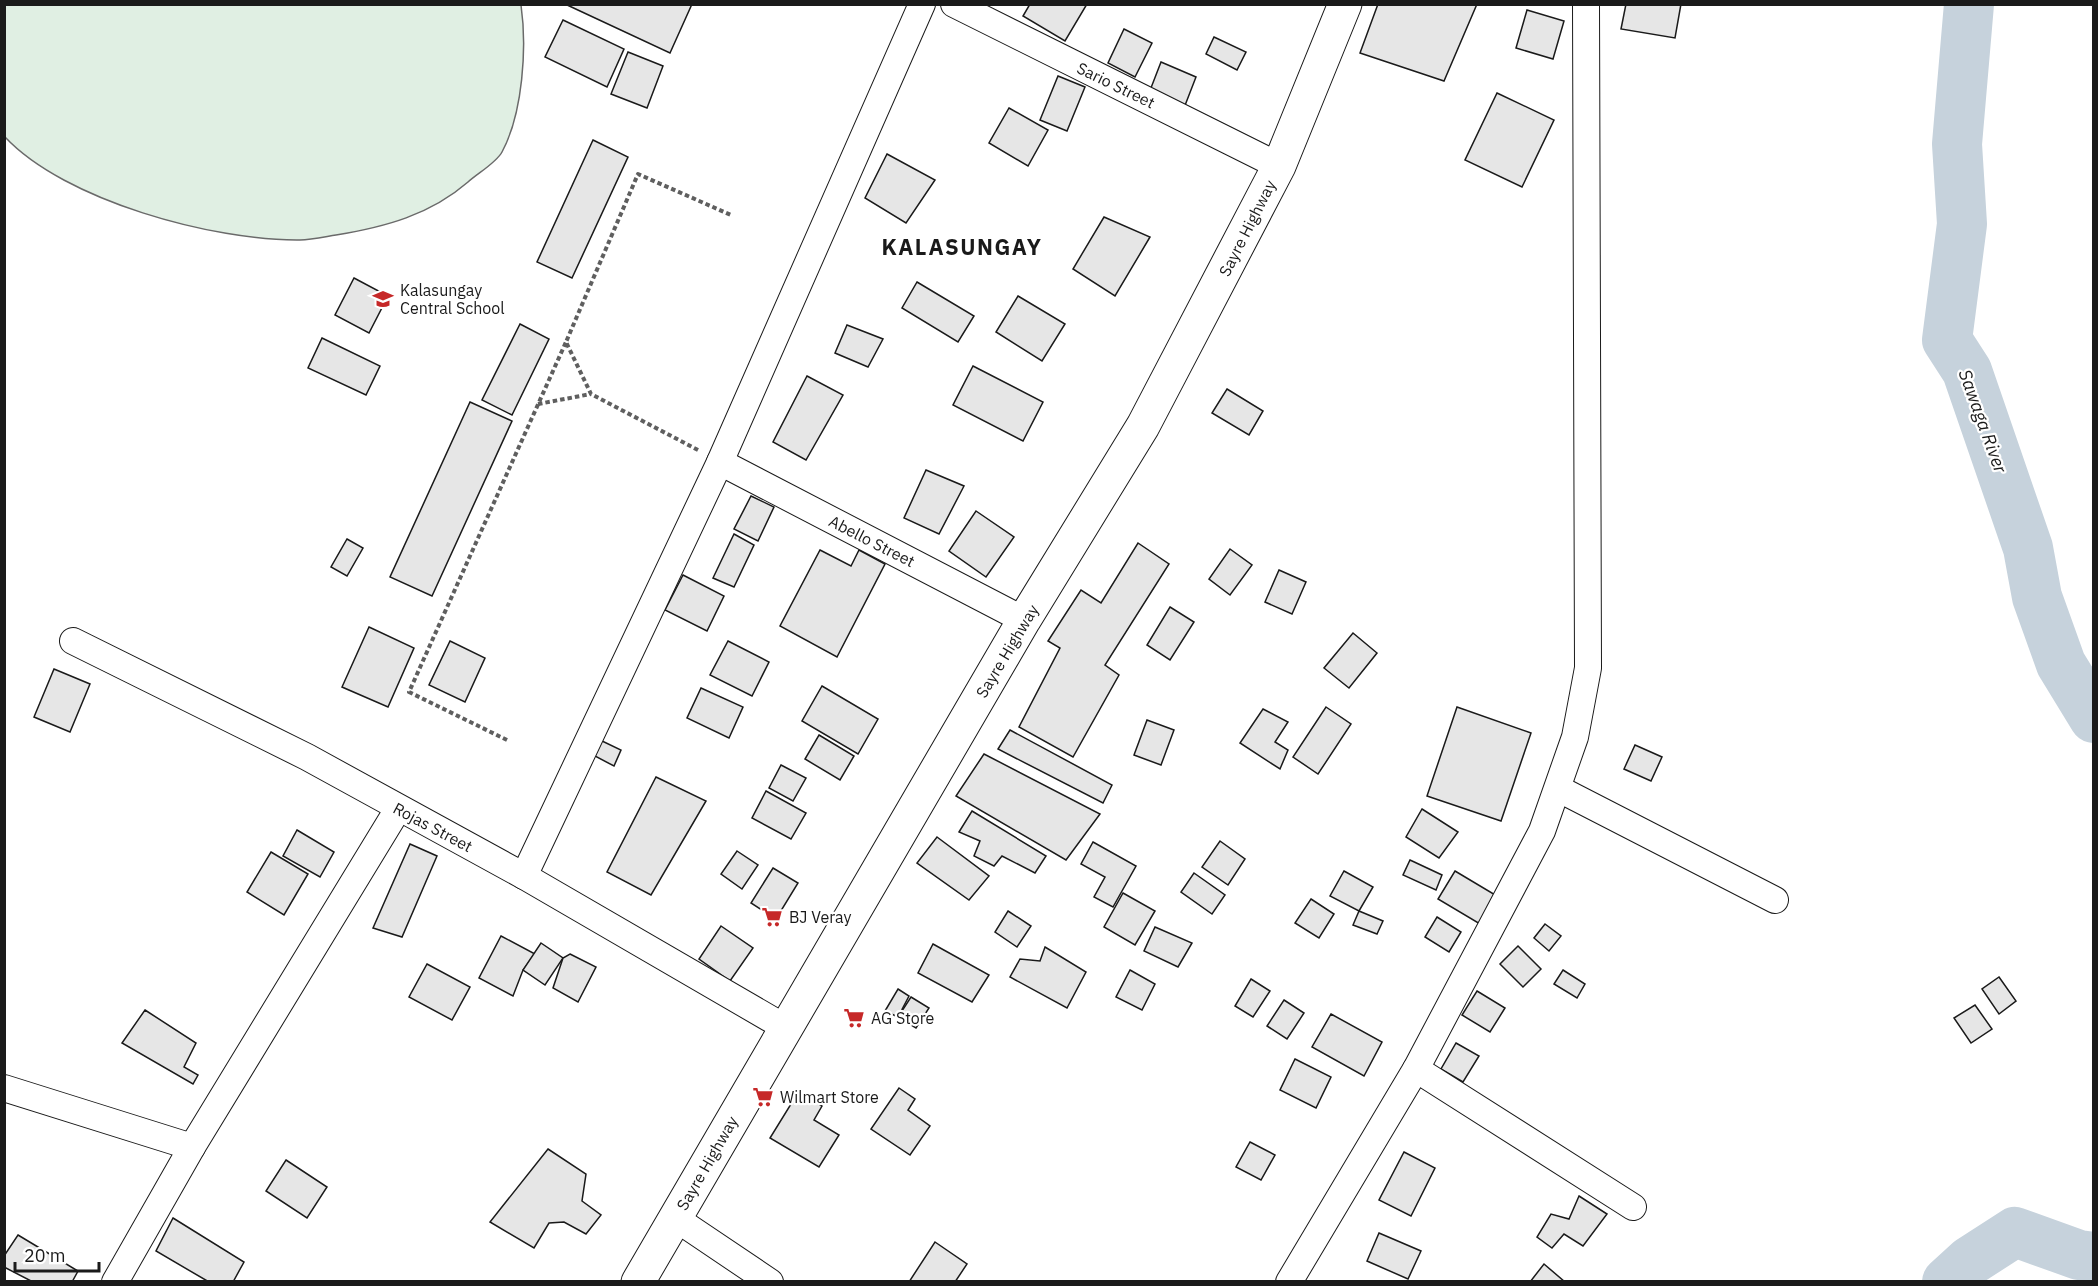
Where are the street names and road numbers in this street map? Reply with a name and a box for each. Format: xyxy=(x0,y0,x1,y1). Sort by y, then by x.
street label: Sario Street xyxy=(1074,58,1158,112)
street label: Sayre Highway xyxy=(1214,176,1280,280)
street label: Abello Street xyxy=(826,511,918,571)
street label: Sayre Highway xyxy=(971,601,1043,701)
street label: Rojas Street xyxy=(390,798,476,856)
street label: Sayre Highway xyxy=(672,1112,742,1214)

